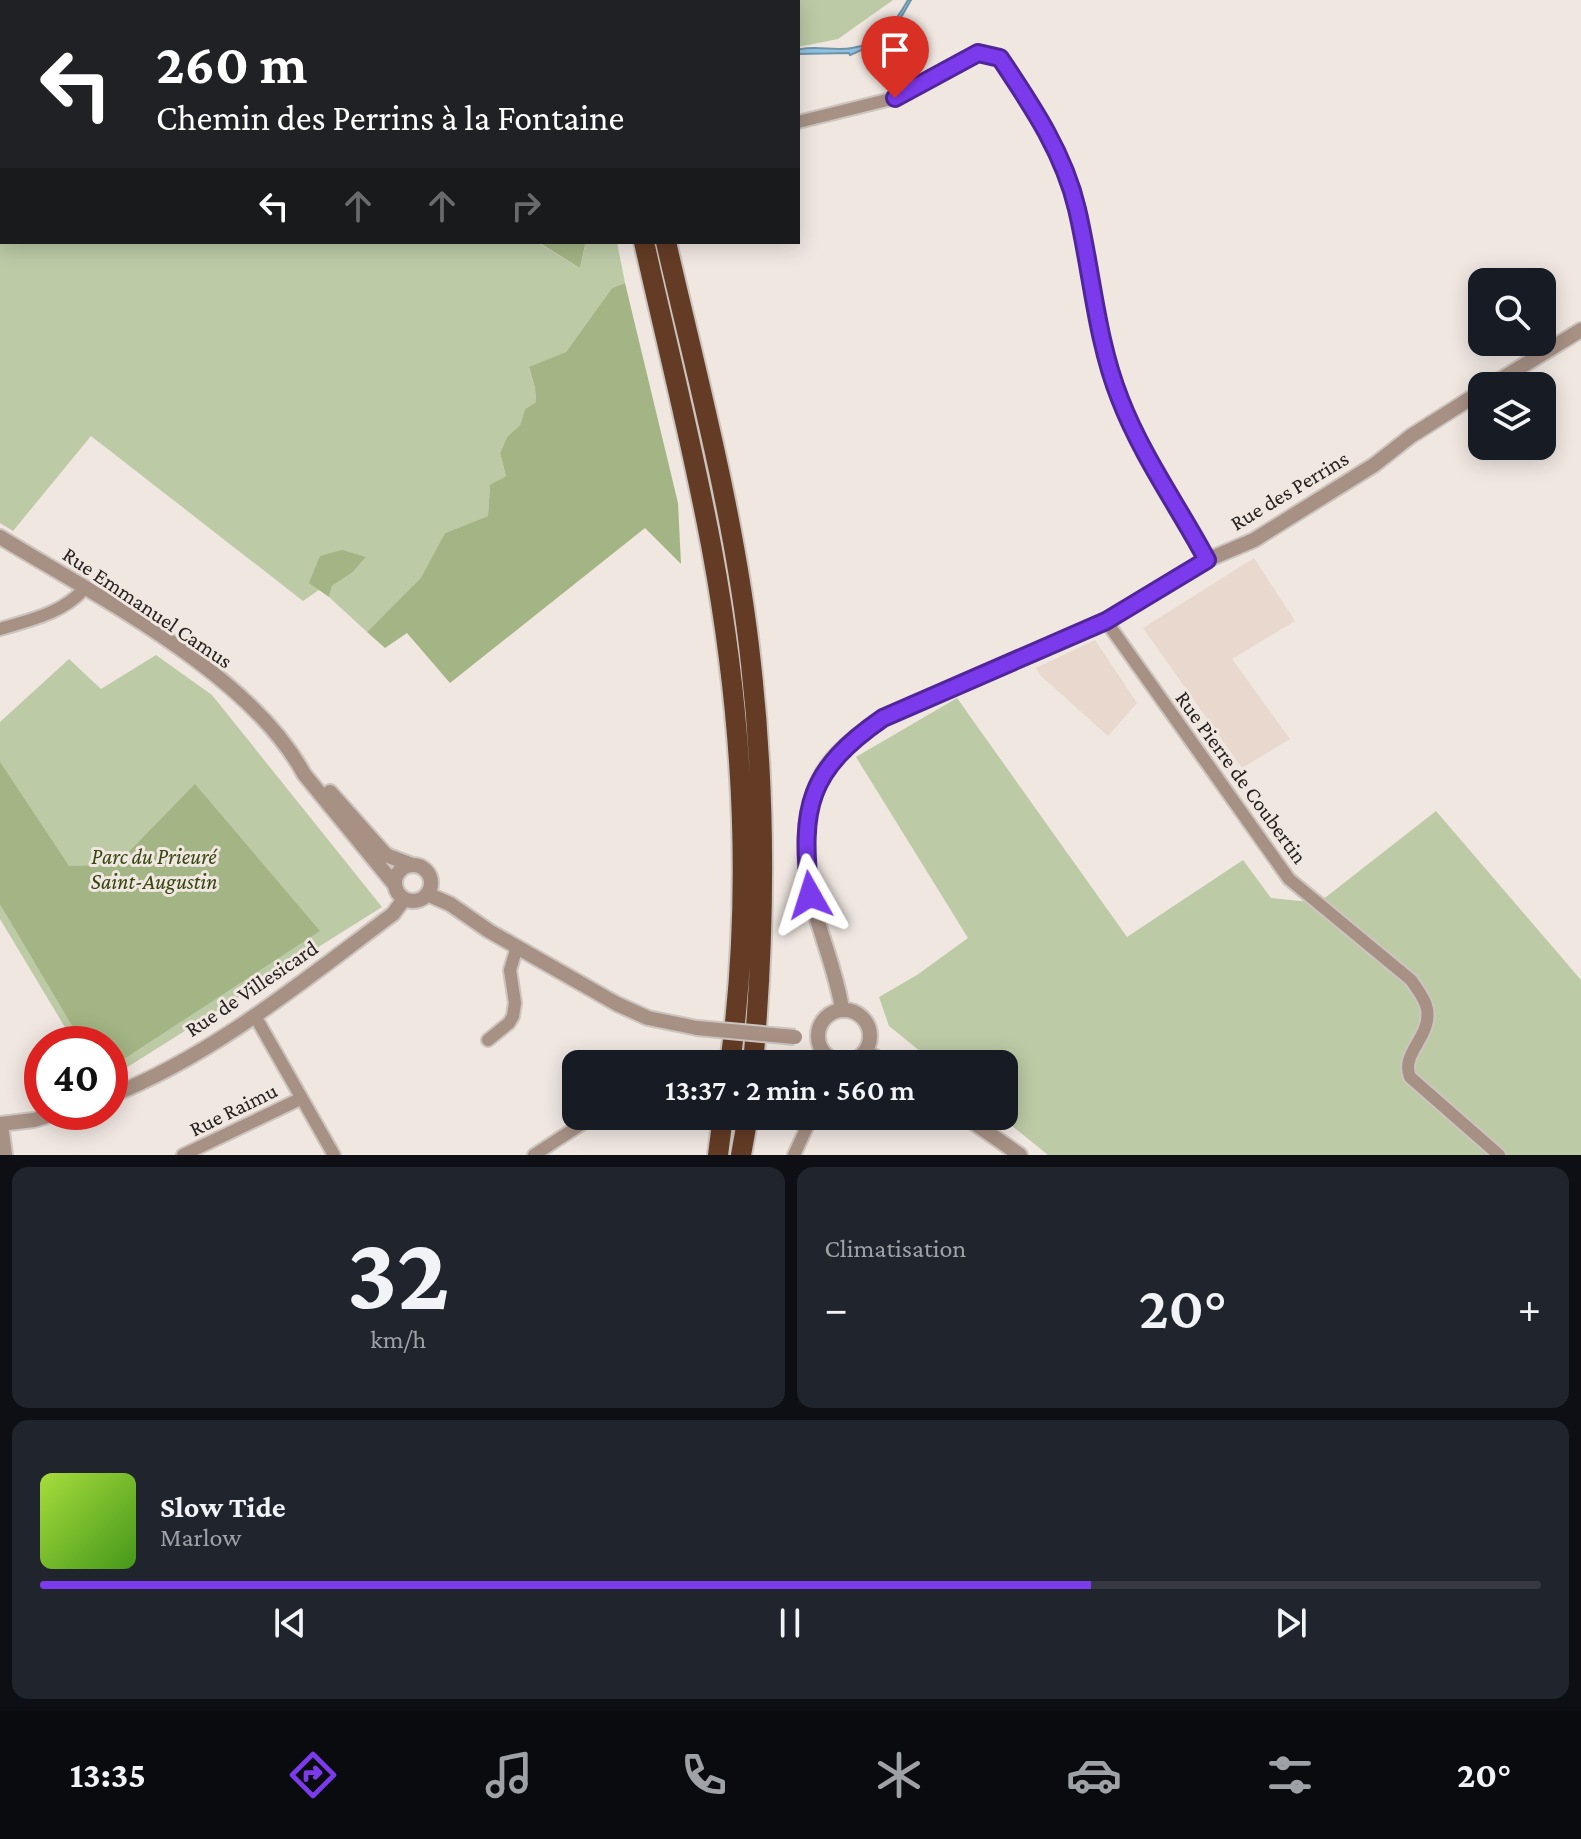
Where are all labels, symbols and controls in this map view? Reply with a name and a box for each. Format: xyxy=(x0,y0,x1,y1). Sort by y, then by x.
pin xyxy=(861,16,929,98)
icon: arrive xyxy=(873,28,917,72)
icon: left xyxy=(24,32,128,136)
text: 260 m xyxy=(156,33,307,95)
text: Chemin des Perrins à la Fontaine xyxy=(156,98,624,138)
icon: left xyxy=(252,184,296,228)
icon: ahead xyxy=(336,184,380,228)
icon: ahead xyxy=(420,184,464,228)
icon: right xyxy=(504,184,548,228)
map controls xyxy=(1468,268,1556,460)
button: search xyxy=(1468,268,1556,356)
button: layers xyxy=(1468,372,1556,460)
street label: Rue des Perrins xyxy=(1226,445,1353,536)
street label: Rue Emmanuel Camus xyxy=(58,541,237,673)
street label: Rue Pierre de Coubertin xyxy=(1171,686,1313,869)
park label: Parc du Prieuré Saint-Augustin xyxy=(91,844,218,894)
position arrow xyxy=(768,853,852,937)
street label: Rue de Villesicard xyxy=(180,935,323,1042)
speed limit sign: 40 xyxy=(24,1026,128,1130)
text: 13:37 · 2 min · 560 m xyxy=(665,1073,915,1106)
street label: Rue Raimu xyxy=(185,1077,282,1141)
text: 32 xyxy=(347,1215,450,1330)
text: Climatisation xyxy=(825,1234,966,1263)
text: 20° xyxy=(1139,1274,1227,1341)
text: − xyxy=(825,1284,848,1332)
text: + xyxy=(1518,1284,1541,1332)
text: km/h xyxy=(370,1325,426,1354)
text: Slow Tide xyxy=(160,1490,286,1523)
text: Marlow xyxy=(160,1523,241,1552)
icon: previous xyxy=(268,1601,312,1645)
icon: pause xyxy=(768,1601,812,1645)
icon: next xyxy=(1269,1601,1313,1645)
icon: directions xyxy=(285,1747,341,1803)
icon: music xyxy=(481,1747,537,1803)
icon: phone xyxy=(676,1747,732,1803)
icon: climate xyxy=(871,1747,927,1803)
icon: car xyxy=(1066,1747,1122,1803)
icon: filters xyxy=(1262,1747,1318,1803)
text: 13:35 xyxy=(70,1755,146,1795)
text: 20° xyxy=(1457,1755,1511,1795)

